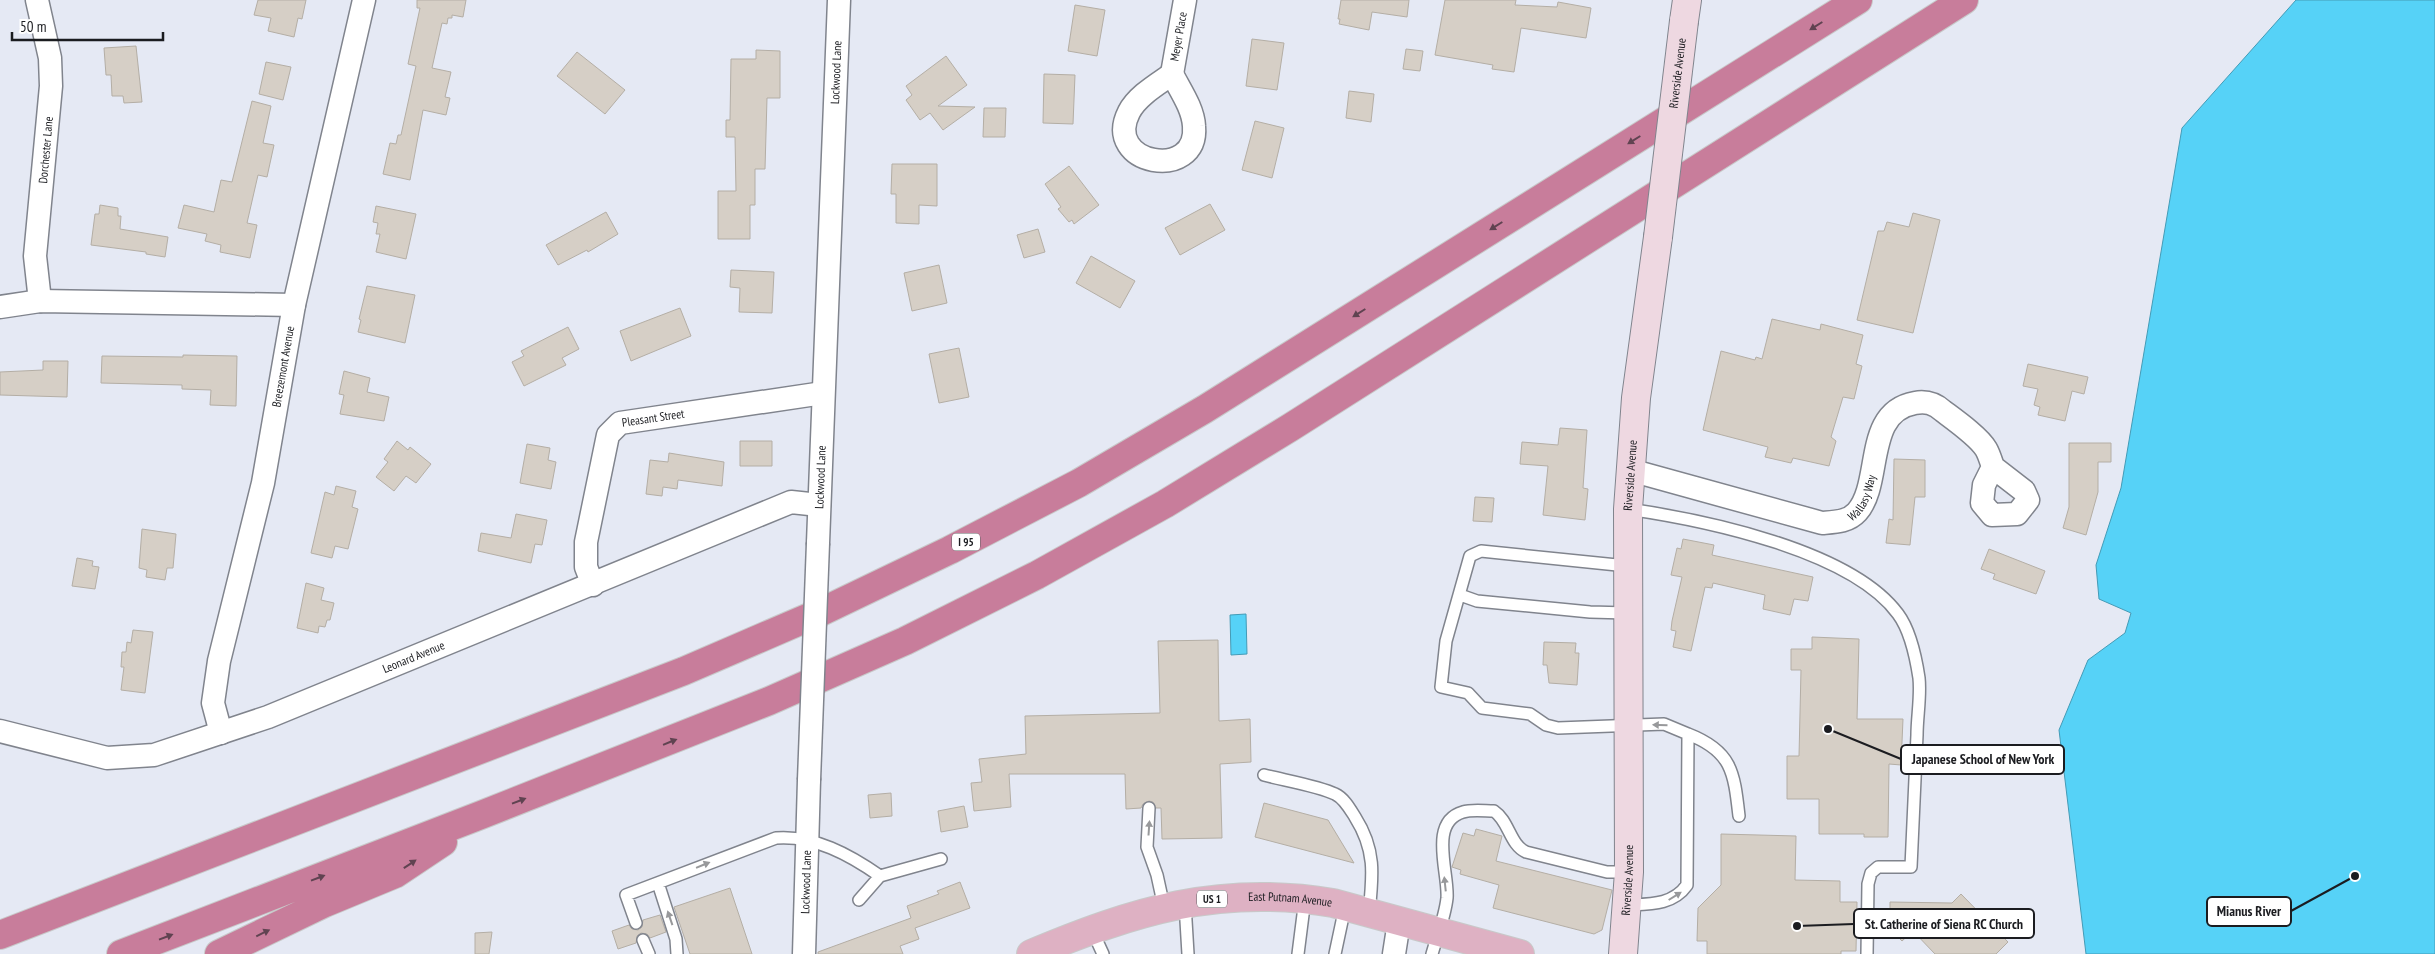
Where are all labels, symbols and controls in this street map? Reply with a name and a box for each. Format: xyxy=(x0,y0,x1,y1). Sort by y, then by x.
scale bar xyxy=(12,10,164,42)
street label: Meyer Place xyxy=(1166,11,1190,62)
text: 50 m xyxy=(20,17,46,36)
one-way arrow xyxy=(1810,21,1823,31)
street label: Riverside Avenue xyxy=(1666,37,1689,109)
street label: Lockwood Lane xyxy=(827,40,844,104)
street label: Dorchester Lane xyxy=(35,116,56,184)
one-way arrow xyxy=(1627,135,1641,145)
one-way arrow xyxy=(1490,222,1503,231)
one-way arrow xyxy=(1352,308,1365,317)
street label: Breezemont Avenue xyxy=(268,325,297,408)
street label: Pleasant Street xyxy=(621,405,686,430)
street label: Riverside Avenue xyxy=(1620,439,1640,511)
street label: Lockwood Lane xyxy=(811,445,829,509)
street label: Wallasy Way xyxy=(1845,473,1879,524)
road number: I 95 xyxy=(952,534,980,550)
street label: Leonard Avenue xyxy=(380,637,447,676)
one-way arrow xyxy=(1652,721,1668,729)
one-way arrow xyxy=(663,737,677,745)
callout: Japanese School of New York xyxy=(1901,745,2064,774)
text: Japanese School of New York xyxy=(1911,750,2055,768)
one-way arrow xyxy=(511,797,526,804)
one-way arrow xyxy=(1146,819,1154,835)
street label: Riverside Avenue xyxy=(1618,845,1636,916)
street label: Lockwood Lane xyxy=(797,850,814,914)
one-way arrow xyxy=(403,859,417,869)
one-way arrow xyxy=(696,861,710,869)
one-way arrow xyxy=(311,874,326,882)
one-way arrow xyxy=(1441,876,1449,892)
street label: East Putnam Avenue xyxy=(1248,889,1333,910)
road number: US 1 xyxy=(1197,891,1227,908)
one-way arrow xyxy=(1668,891,1682,900)
callout: Mianus River xyxy=(2207,897,2291,926)
text: Mianus River xyxy=(2217,902,2282,920)
callout: St. Catherine of Siena RC Church xyxy=(1854,909,2034,938)
one-way arrow xyxy=(665,911,673,926)
text: St. Catherine of Siena RC Church xyxy=(1865,915,2023,933)
one-way arrow xyxy=(256,929,270,937)
one-way arrow xyxy=(159,932,173,940)

